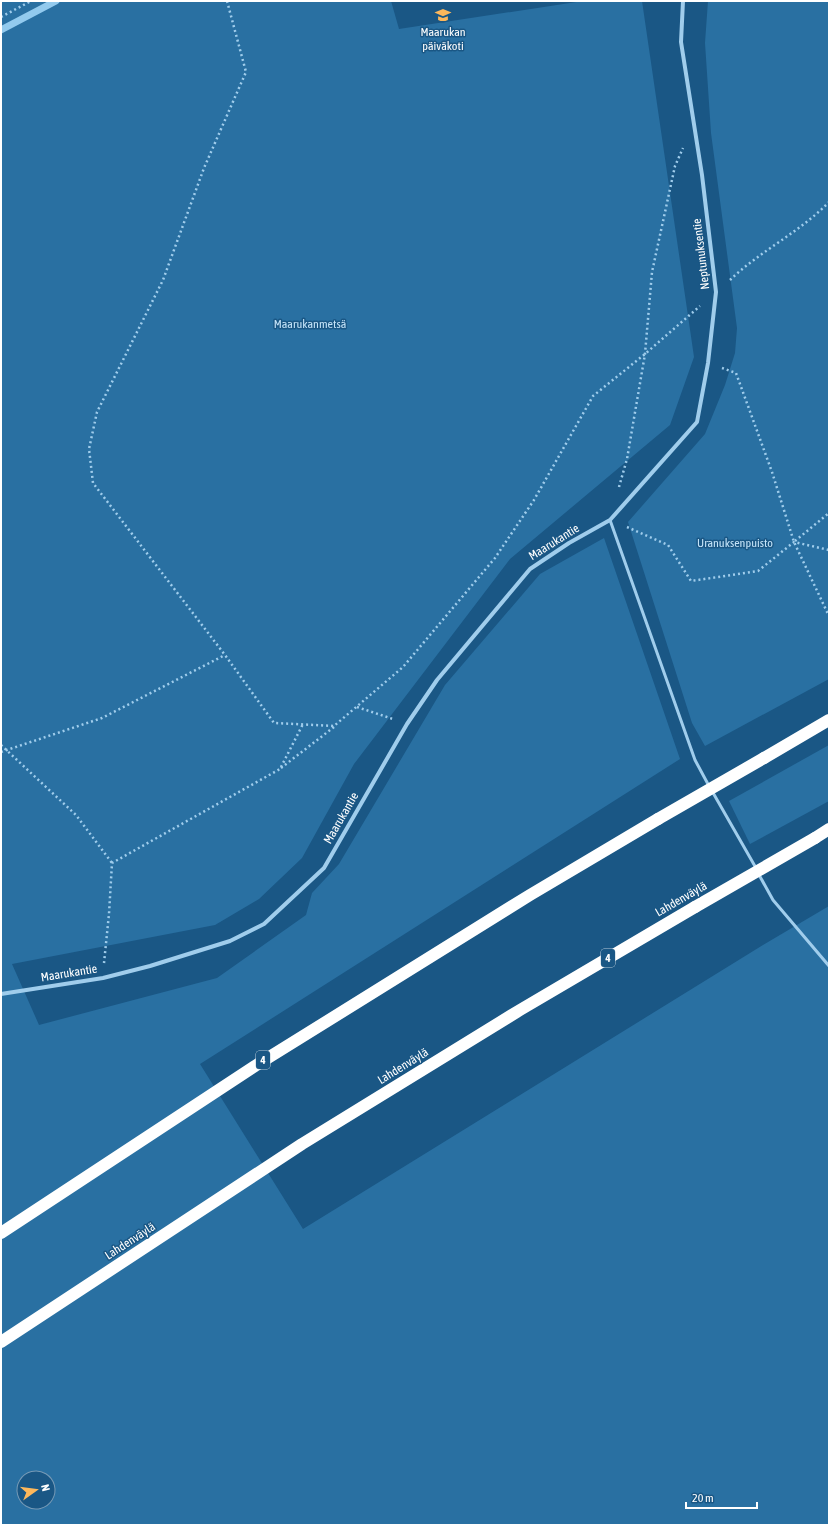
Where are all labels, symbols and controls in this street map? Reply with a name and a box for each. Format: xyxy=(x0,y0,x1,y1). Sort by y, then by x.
school or university icon: Maarukan päiväkoti xyxy=(434,6,452,24)
place label: Maarukan päiväkoti xyxy=(420,25,466,53)
street label: Neptunuksentie xyxy=(690,218,712,290)
park label: Maarukanmetsä xyxy=(274,317,346,331)
street label: Maarukantie xyxy=(526,521,582,563)
park label: Uranuksenpuisto xyxy=(697,536,773,550)
street label: Maarukantie xyxy=(321,790,361,846)
street label: Lahdenväylä xyxy=(653,879,709,919)
road number: 4 xyxy=(601,949,615,967)
street label: Maarukantie xyxy=(40,962,98,984)
street label: Lahdenväylä xyxy=(375,1045,431,1087)
road number: 4 xyxy=(256,1051,270,1069)
street label: Lahdenväylä xyxy=(102,1220,158,1262)
north arrow xyxy=(16,1470,56,1510)
text: N xyxy=(39,1483,52,1492)
scale bar xyxy=(686,1484,757,1510)
text: 20 m xyxy=(692,1491,714,1505)

